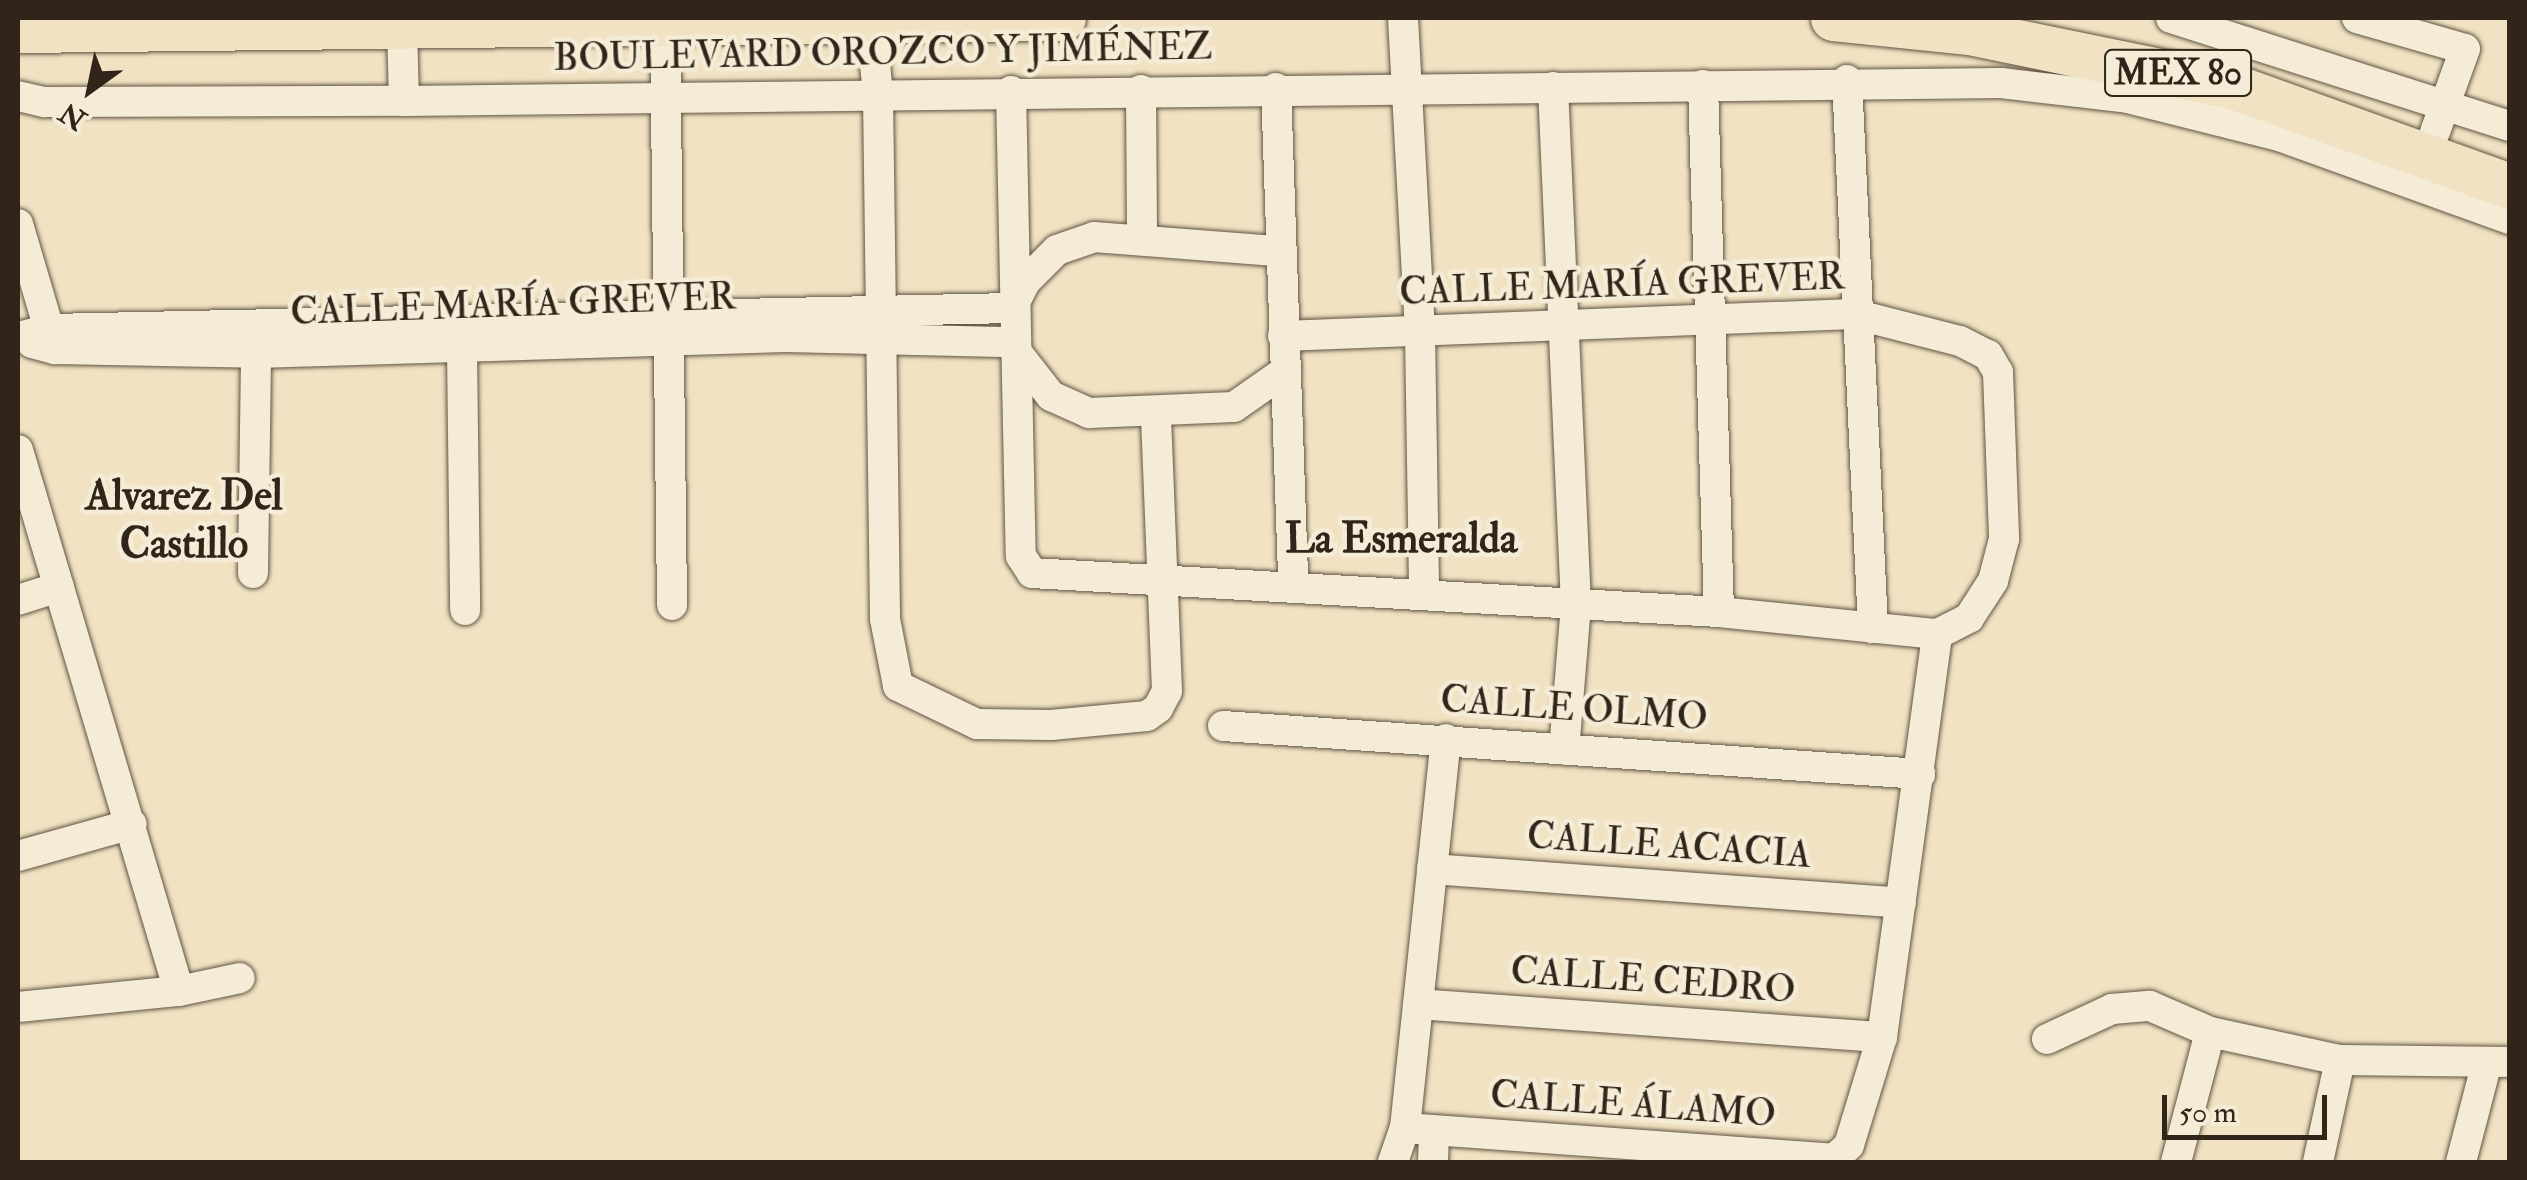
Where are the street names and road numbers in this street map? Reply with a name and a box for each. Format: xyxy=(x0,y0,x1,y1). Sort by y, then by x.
street label: BOULEVARD OROZCO Y JIMÉNEZ xyxy=(553,24,1213,82)
road number: MEX 80 xyxy=(2103,43,2253,103)
street label: CALLE MARÍA GREVER xyxy=(1399,254,1845,316)
street label: CALLE MARÍA GREVER xyxy=(290,274,736,336)
street label: CALLE OLMO xyxy=(1439,677,1709,741)
street label: CALLE ACACIA xyxy=(1525,813,1813,879)
street label: CALLE CEDRO xyxy=(1509,948,1797,1014)
street label: CALLE ÁLAMO xyxy=(1489,1072,1777,1138)

